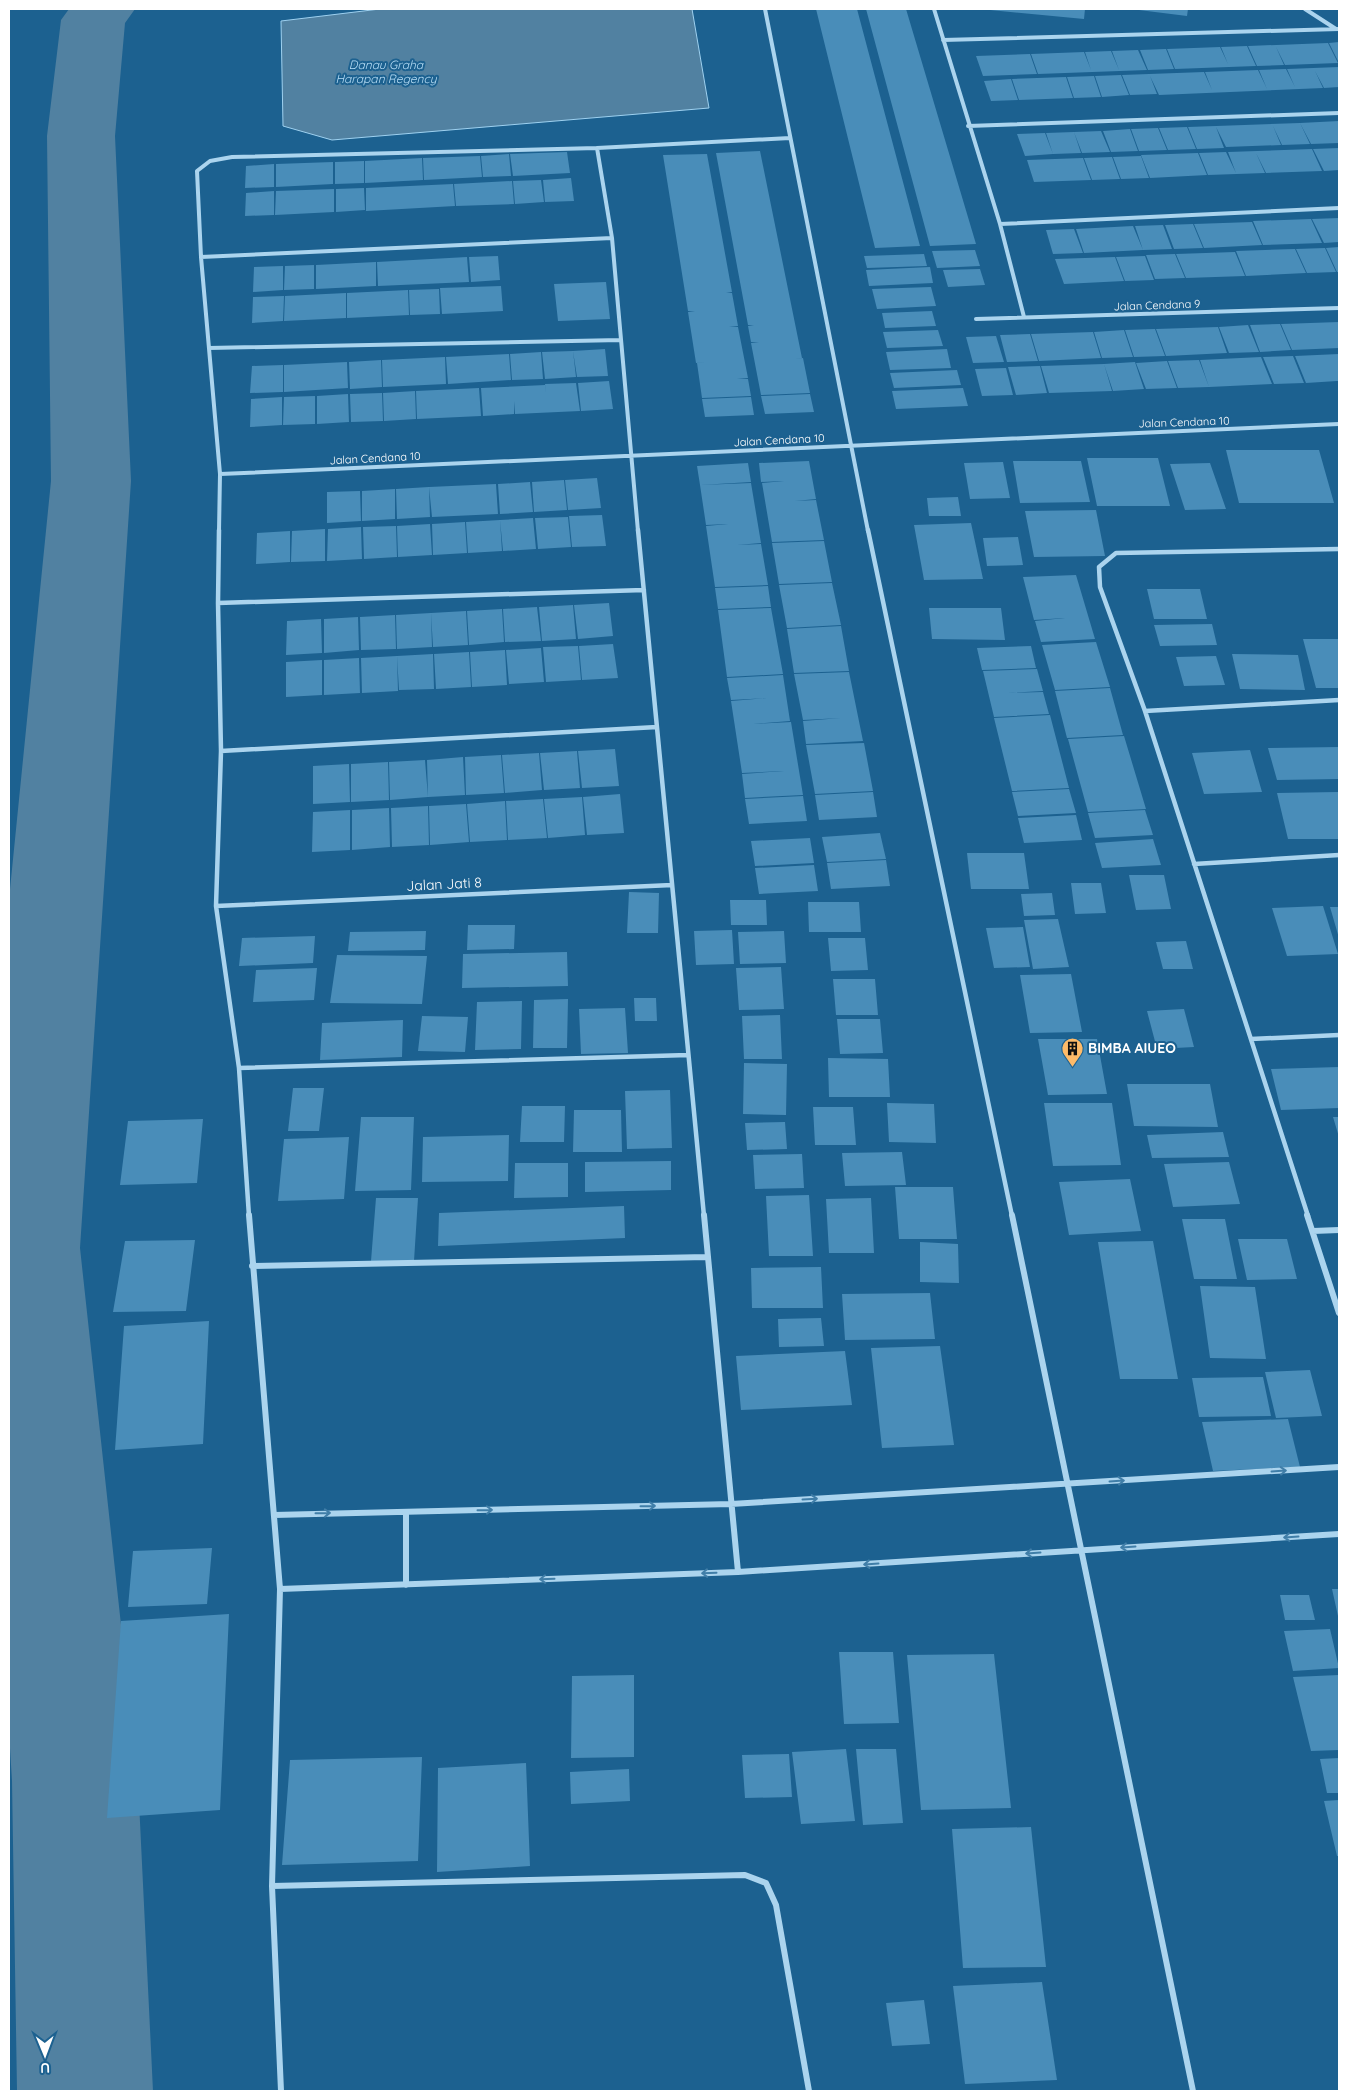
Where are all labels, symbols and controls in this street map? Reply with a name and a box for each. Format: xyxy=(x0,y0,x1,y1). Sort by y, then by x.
water label: Danau Graha Harapan Regency xyxy=(335,57,438,86)
street label: Jalan Cendana 9 xyxy=(1113,296,1201,314)
street label: Jalan Cendana 10 xyxy=(1138,413,1230,431)
street label: Jalan Cendana 10 xyxy=(733,431,825,449)
street label: Jalan Cendana 10 xyxy=(329,449,421,467)
street label: Jalan Jati 8 xyxy=(406,873,482,895)
building icon: BIMBA AIUEO xyxy=(1060,1036,1084,1067)
place label: BIMBA AIUEO xyxy=(1088,1039,1176,1057)
one-way arrow xyxy=(1271,1466,1287,1475)
one-way arrow xyxy=(1109,1476,1125,1485)
one-way arrow xyxy=(802,1495,818,1504)
one-way arrow xyxy=(640,1501,656,1511)
one-way arrow xyxy=(477,1505,493,1515)
one-way arrow xyxy=(315,1509,331,1518)
one-way arrow xyxy=(1283,1532,1299,1542)
one-way arrow xyxy=(1121,1543,1137,1552)
one-way arrow xyxy=(1026,1549,1042,1558)
one-way arrow xyxy=(863,1559,879,1568)
one-way arrow xyxy=(701,1569,717,1578)
one-way arrow xyxy=(539,1575,555,1584)
north arrow xyxy=(20,2030,70,2080)
text: U xyxy=(40,2059,50,2077)

